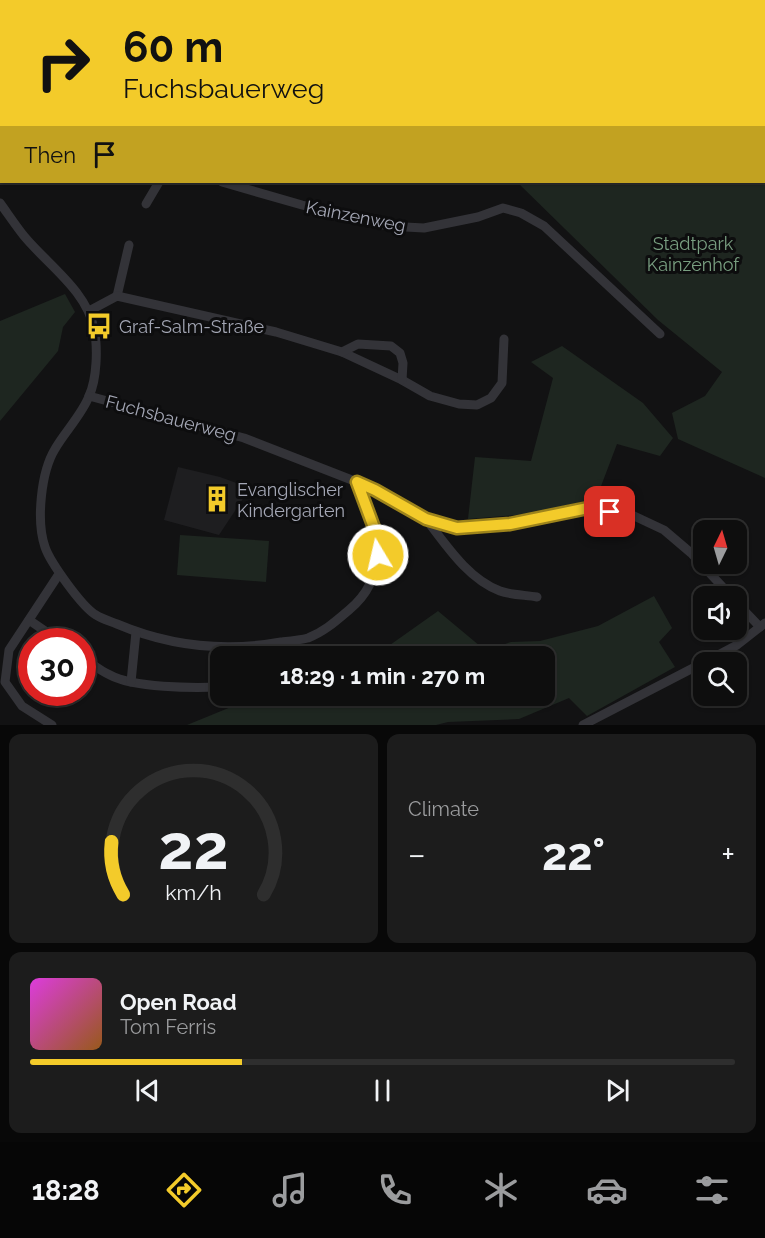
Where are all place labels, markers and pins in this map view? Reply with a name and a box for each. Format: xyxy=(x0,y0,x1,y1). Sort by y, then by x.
bus stop icon: Graf-Salm-Straße xyxy=(84,311,114,341)
place label: Graf-Salm-Straße xyxy=(119,316,265,337)
place label: Evanglischer Kindergarten xyxy=(237,479,345,521)
building icon: Evanglischer Kindergarten xyxy=(202,484,232,514)
pin xyxy=(584,486,635,537)

